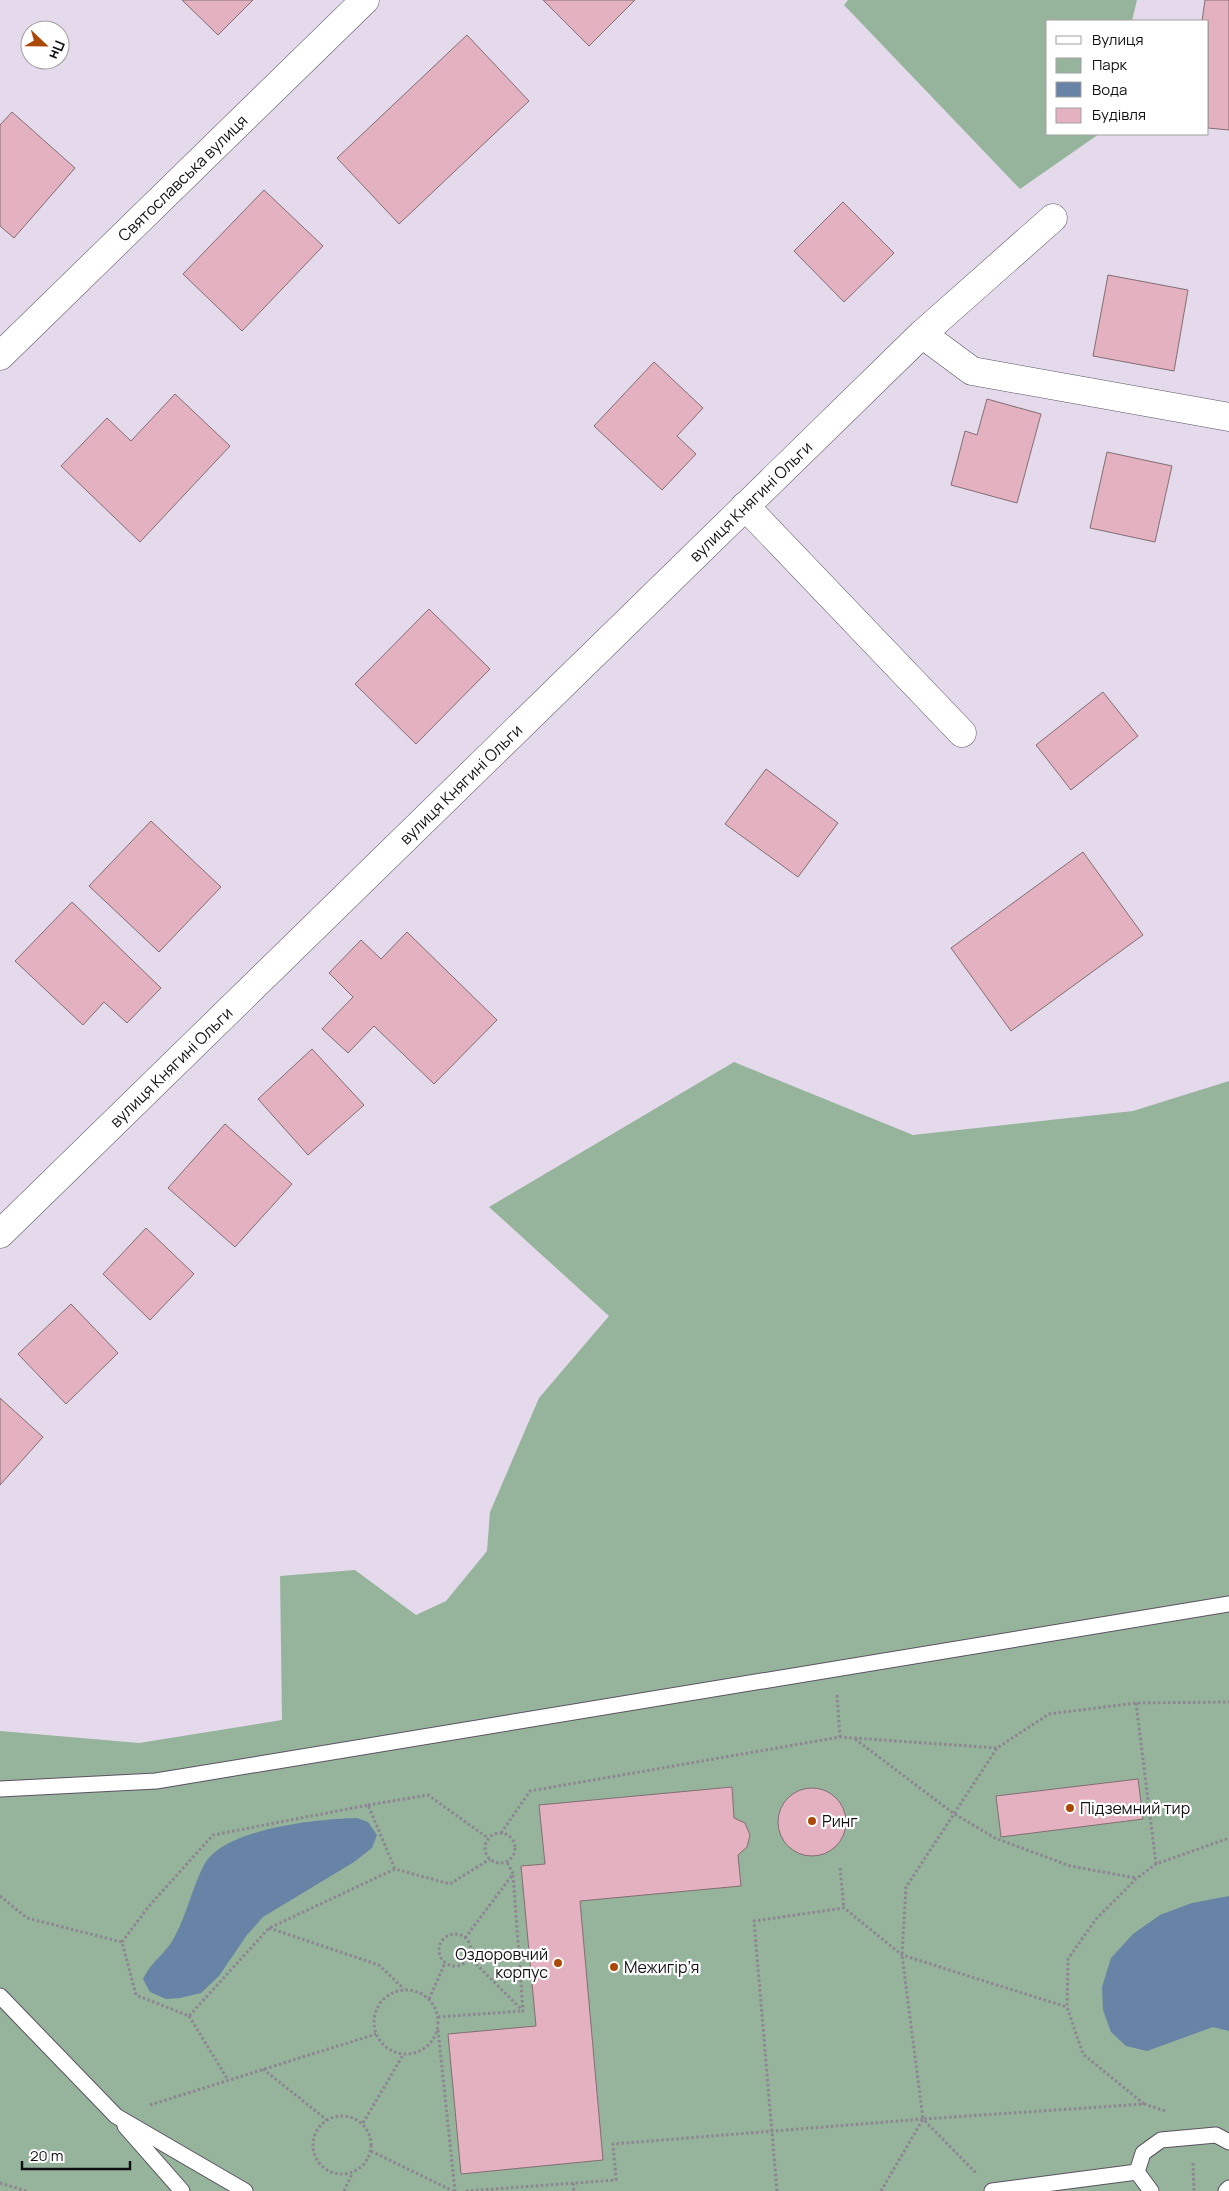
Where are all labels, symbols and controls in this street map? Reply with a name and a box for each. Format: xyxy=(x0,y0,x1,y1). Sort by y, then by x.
north arrow xyxy=(20,20,70,70)
legend xyxy=(1046,20,1209,135)
text: Вулиця xyxy=(1092,29,1144,50)
text: Пн xyxy=(45,38,70,62)
text: Парк xyxy=(1092,54,1128,75)
text: Вода xyxy=(1092,79,1127,100)
text: Будівля xyxy=(1092,104,1146,125)
street label: Святославська вулиця xyxy=(113,110,252,246)
street label: вулиця Княгині Ольги xyxy=(684,436,817,566)
street label: вулиця Княгині Ольги xyxy=(395,719,527,849)
street label: вулиця Княгині Ольги xyxy=(105,1002,237,1132)
place label: Підземний тир xyxy=(1080,1797,1190,1819)
marker: Підземний тир xyxy=(1064,1802,1076,1814)
place label: Ринг xyxy=(822,1810,858,1832)
marker: Ринг xyxy=(806,1815,818,1827)
place label: Оздоровчий корпус xyxy=(455,1943,548,1983)
place label: Межигір’я xyxy=(624,1956,699,1978)
marker: Оздоровчий корпус xyxy=(552,1957,564,1969)
marker: Межигір’я xyxy=(608,1961,620,1973)
scale bar xyxy=(22,2138,130,2170)
text: 20 m xyxy=(30,2145,63,2166)

